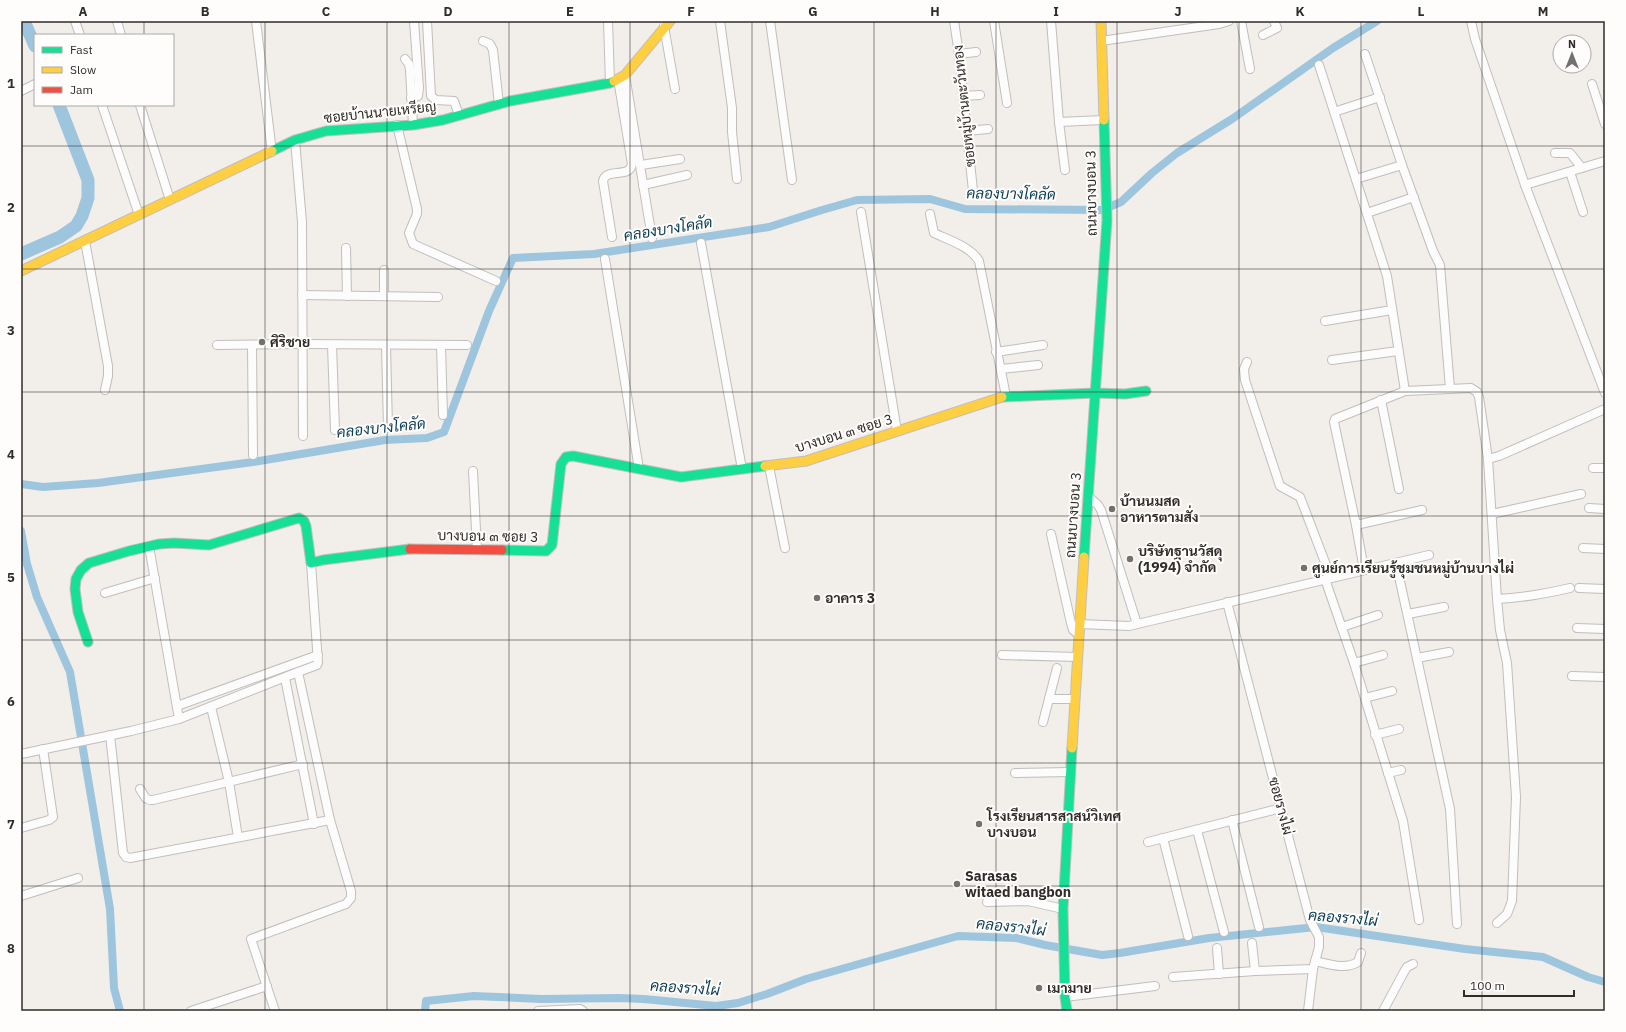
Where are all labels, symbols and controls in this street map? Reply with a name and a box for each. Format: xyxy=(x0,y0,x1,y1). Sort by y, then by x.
text: A xyxy=(79,3,88,20)
text: B xyxy=(201,3,210,20)
text: C xyxy=(322,3,331,20)
text: D xyxy=(443,3,453,20)
text: E xyxy=(566,3,574,20)
text: F xyxy=(687,3,695,20)
text: G xyxy=(808,3,818,20)
text: H xyxy=(930,3,940,20)
text: I xyxy=(1053,3,1059,20)
text: J xyxy=(1174,3,1182,20)
text: K xyxy=(1295,3,1305,20)
text: L xyxy=(1418,3,1425,20)
text: M xyxy=(1538,3,1548,20)
legend xyxy=(34,34,174,106)
north arrow xyxy=(1552,34,1592,74)
text: N xyxy=(1568,37,1576,51)
text: Fast xyxy=(70,42,93,57)
street label: ซอยหมู่บ้านตะวันทอง xyxy=(949,44,980,168)
text: Slow xyxy=(70,62,96,77)
text: 1 xyxy=(7,75,15,92)
text: Jam xyxy=(70,82,93,97)
street label: ซอยบ้านนายเหรียญ xyxy=(323,97,437,127)
street label: ถนนบางบอน 3 xyxy=(1081,150,1101,236)
water label: คลองบางโคลัด xyxy=(966,183,1056,204)
text: 2 xyxy=(7,199,15,216)
water label: คลองบางโคลัด xyxy=(622,212,714,245)
text: 3 xyxy=(7,322,15,339)
place label: ศิริชาย xyxy=(270,333,310,351)
marker: ศิริชาย xyxy=(257,337,267,347)
street label: บางบอน ๓ ซอย 3 xyxy=(793,410,895,456)
water label: คลองบางโคลัด xyxy=(335,413,427,442)
text: 4 xyxy=(7,446,15,463)
street label: ถนนบางบอน 3 xyxy=(1061,471,1085,559)
place label: บ้านนมสด อาหารตามสั่ง xyxy=(1120,492,1199,526)
marker: บ้านนมสด อาหารตามสั่ง xyxy=(1107,504,1117,514)
street label: บางบอน ๓ ซอย 3 xyxy=(437,526,539,546)
place label: บริษัทฐานวัสดุ (1994) จำกัด xyxy=(1138,542,1222,576)
marker: บริษัทฐานวัสดุ (1994) จำกัด xyxy=(1125,554,1135,564)
place label: ศูนย์การเรียนรู้ชุมชนหมู่บ้านบางไผ่ xyxy=(1312,559,1514,579)
marker: ศูนย์การเรียนรู้ชุมชนหมู่บ้านบางไผ่ xyxy=(1299,563,1309,573)
text: 5 xyxy=(7,569,15,586)
place label: อาคาร 3 xyxy=(825,589,875,607)
marker: อาคาร 3 xyxy=(812,593,822,603)
text: 6 xyxy=(7,693,15,710)
street label: ซอยรางไผ่ xyxy=(1265,775,1297,837)
place label: โรงเรียนสารสาสน์วิเทศ บางบอน xyxy=(986,807,1121,841)
text: 7 xyxy=(7,816,15,833)
marker: โรงเรียนสารสาสน์วิเทศ บางบอน xyxy=(974,819,984,829)
place label: Sarasas witaed bangbon xyxy=(965,867,1071,901)
marker: Sarasas witaed bangbon xyxy=(952,879,962,889)
water label: คลองรางไผ่ xyxy=(1307,905,1380,930)
water label: คลองรางไผ่ xyxy=(975,913,1048,940)
text: 8 xyxy=(7,940,15,957)
scale bar xyxy=(1464,972,1574,998)
water label: คลองรางไผ่ xyxy=(650,976,722,999)
text: 100 m xyxy=(1470,978,1505,993)
place label: เมามาย xyxy=(1047,979,1092,997)
marker: เมามาย xyxy=(1034,983,1044,993)

